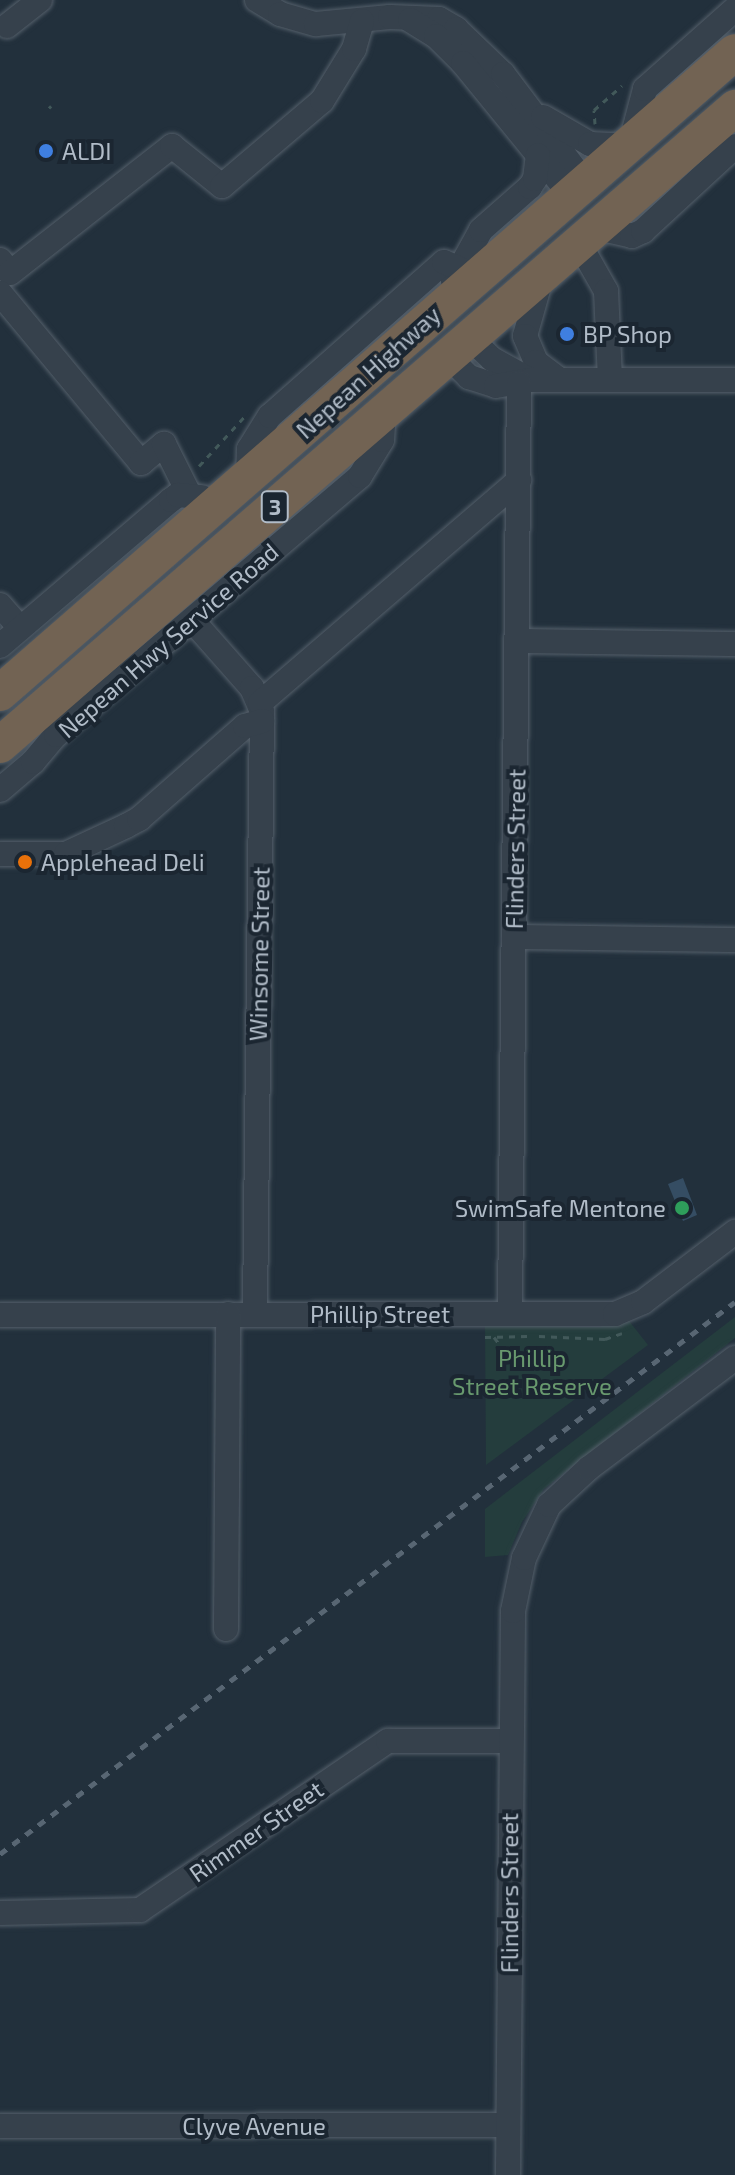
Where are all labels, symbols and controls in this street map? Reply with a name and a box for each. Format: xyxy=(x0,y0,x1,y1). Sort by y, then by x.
place label: ALDI xyxy=(62,137,111,165)
marker: ALDI xyxy=(37,142,55,160)
street label: Nepean Highway xyxy=(290,300,446,444)
place label: BP Shop xyxy=(583,320,672,348)
marker: BP Shop xyxy=(558,325,576,343)
road number: 3 xyxy=(259,489,291,525)
street label: Nepean Hwy Service Road xyxy=(52,536,284,744)
street label: Flinders Street xyxy=(499,769,531,929)
place label: Applehead Deli xyxy=(41,848,205,876)
marker: Applehead Deli xyxy=(16,853,34,871)
street label: Winsome Street xyxy=(243,867,275,1041)
place label: SwimSafe Mentone xyxy=(455,1194,666,1222)
marker: SwimSafe Mentone xyxy=(673,1199,691,1217)
street label: Phillip Street xyxy=(310,1300,450,1328)
park label: Phillip Street Reserve xyxy=(452,1344,612,1400)
street label: Rimmer Street xyxy=(183,1774,329,1888)
street label: Flinders Street xyxy=(495,1813,523,1973)
street label: Clyve Avenue xyxy=(182,2112,326,2140)

